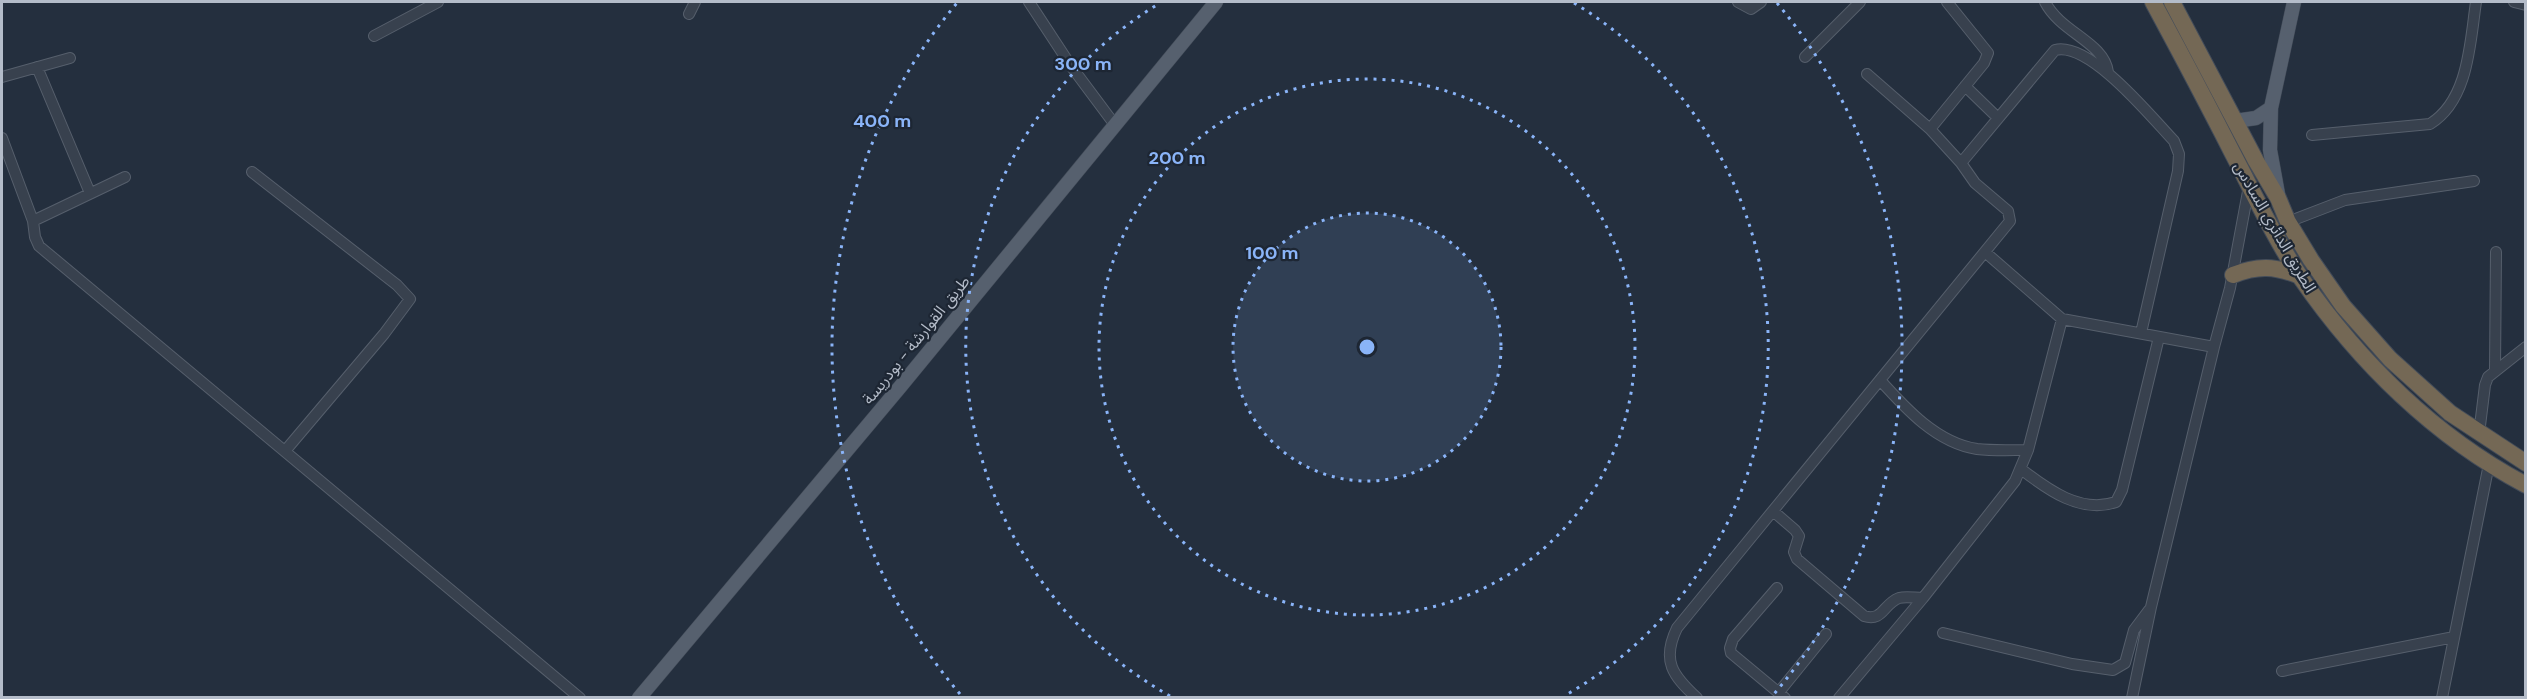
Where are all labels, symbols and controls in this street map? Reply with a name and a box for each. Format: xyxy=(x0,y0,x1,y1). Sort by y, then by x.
text: 300 m xyxy=(1054,52,1112,76)
text: 400 m xyxy=(853,109,911,133)
text: 200 m xyxy=(1149,146,1205,170)
street label: الطريق الدائري السادس xyxy=(2227,158,2321,297)
text: 100 m xyxy=(1245,241,1299,265)
street label: طريق القوارشة - بودريسة xyxy=(858,271,975,409)
centre of rings xyxy=(1357,337,1377,357)

